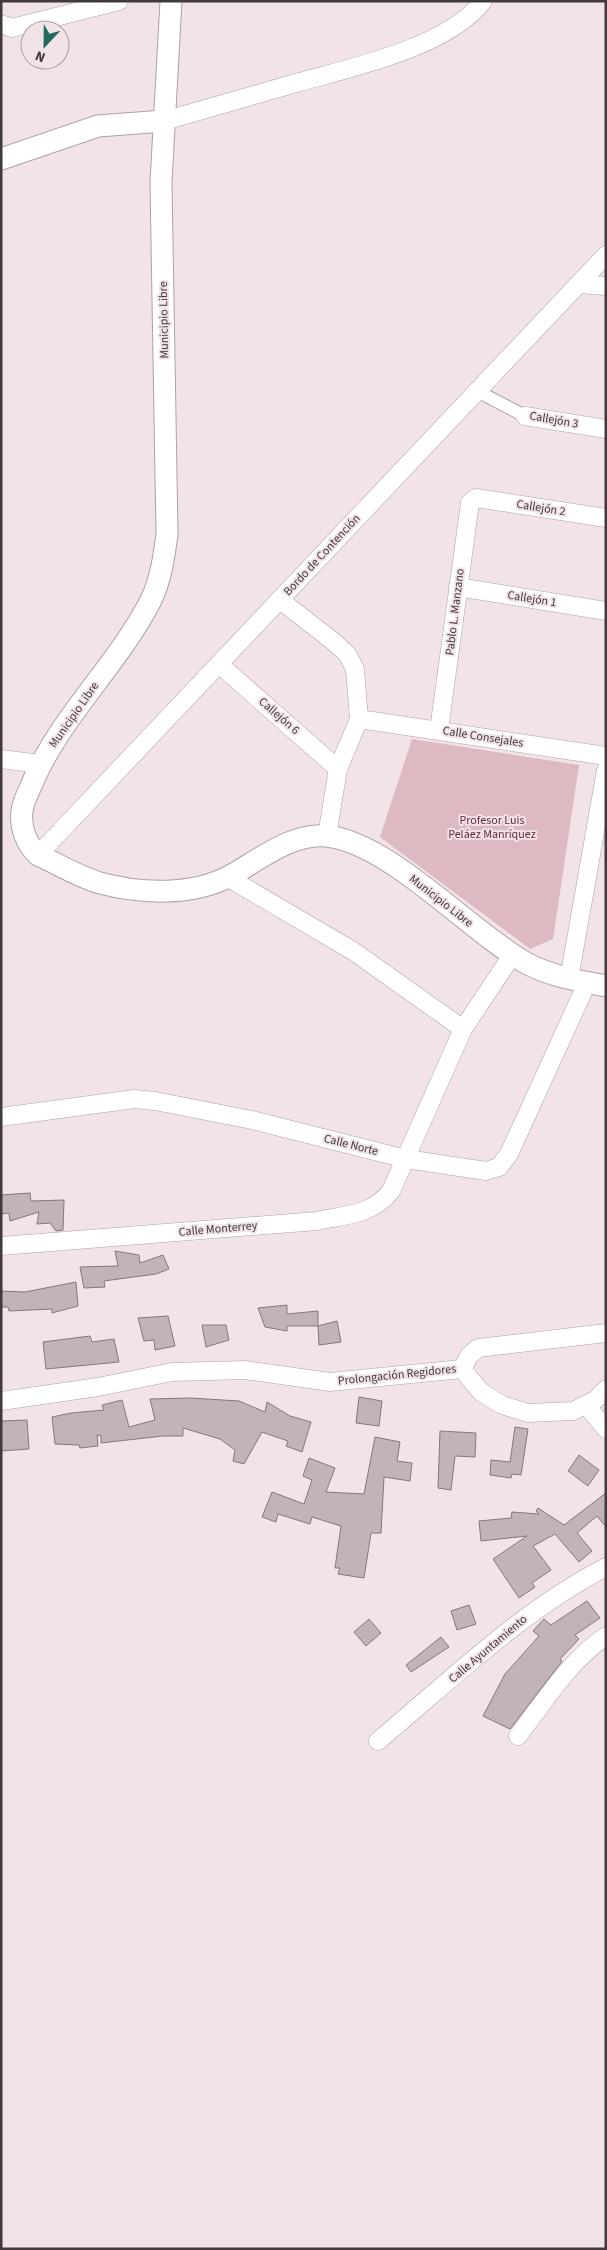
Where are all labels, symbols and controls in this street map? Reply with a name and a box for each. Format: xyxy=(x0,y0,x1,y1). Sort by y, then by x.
north arrow xyxy=(20,20,70,70)
text: N xyxy=(32,45,49,67)
street label: Municipio Libre xyxy=(155,281,173,359)
street label: Callejón 3 xyxy=(528,407,580,433)
street label: Callejón 2 xyxy=(515,496,567,520)
street label: Bordo de Contención xyxy=(280,510,364,600)
street label: Pablo L. Manzano xyxy=(441,568,469,656)
street label: Callejón 1 xyxy=(506,587,558,611)
street label: Municipio Libre xyxy=(45,678,103,751)
street label: Callejón 6 xyxy=(255,693,303,739)
street label: Calle Consejales xyxy=(442,722,524,752)
park label: Profesor Luis Peláez Manríquez xyxy=(448,812,536,843)
street label: Municipio Libre xyxy=(405,871,477,931)
street label: Calle Norte xyxy=(322,1130,380,1160)
street label: Calle Monterrey xyxy=(178,1217,258,1241)
street label: Prolongación Regidores xyxy=(337,1360,457,1390)
street label: Calle Ayuntamiento xyxy=(445,1611,531,1687)

